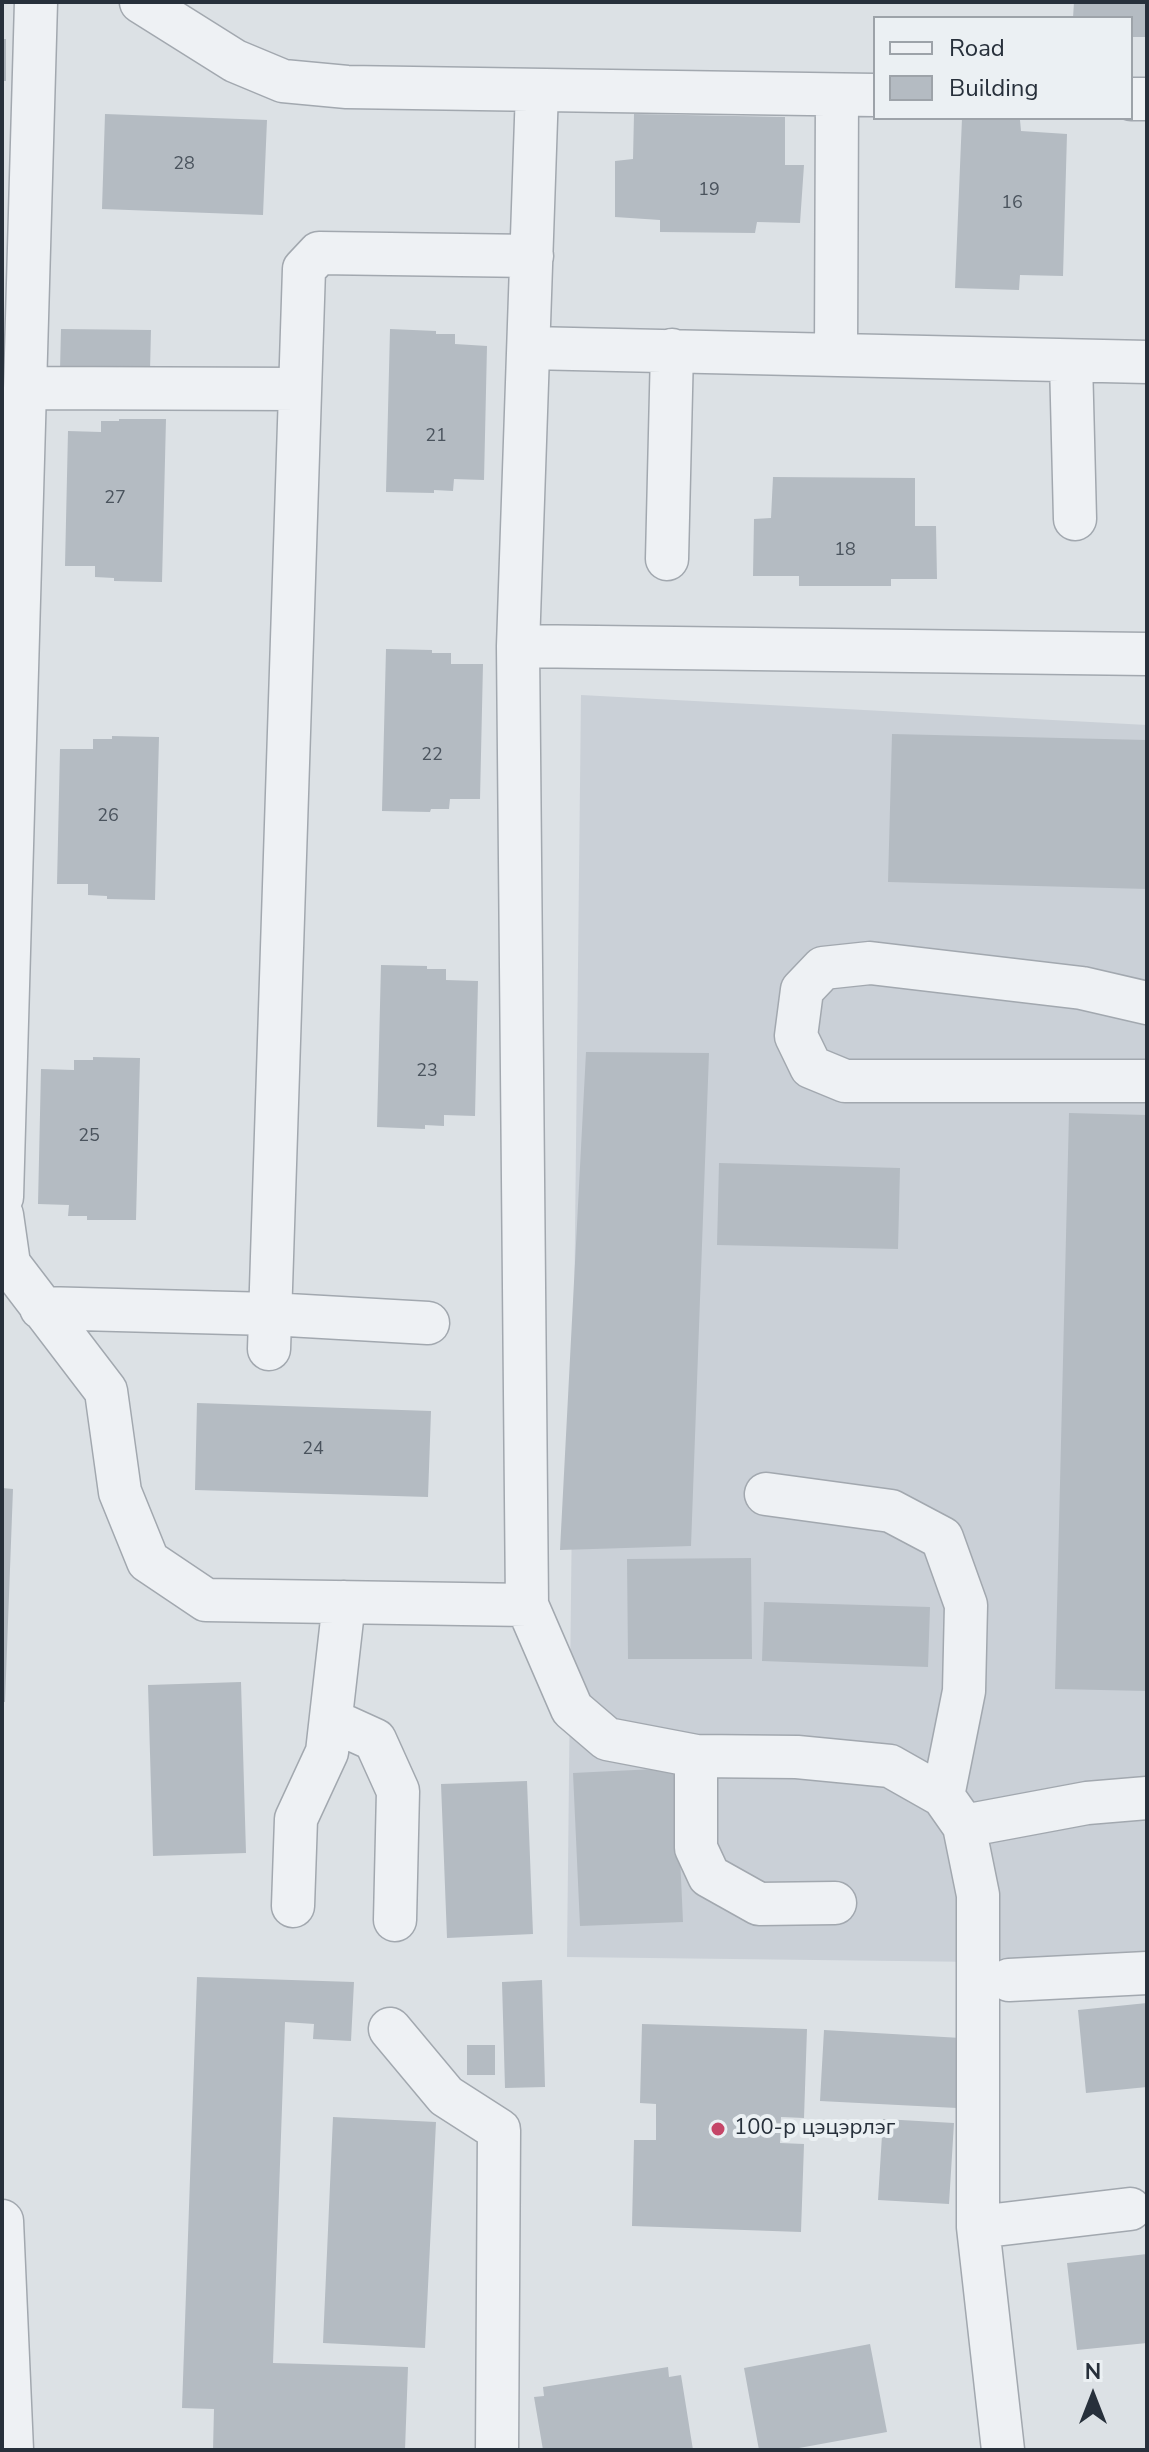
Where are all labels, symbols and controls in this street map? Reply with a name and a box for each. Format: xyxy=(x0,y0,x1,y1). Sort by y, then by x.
legend xyxy=(873,16,1133,120)
text: Road xyxy=(949,32,1005,64)
text: Building xyxy=(949,72,1039,104)
house number: 28 xyxy=(173,154,195,176)
house number: 19 xyxy=(698,180,720,202)
house number: 16 xyxy=(1001,193,1023,215)
house number: 21 xyxy=(425,426,447,448)
house number: 27 xyxy=(104,488,126,510)
house number: 18 xyxy=(834,540,856,562)
house number: 22 xyxy=(421,745,443,767)
house number: 26 xyxy=(97,806,119,828)
house number: 23 xyxy=(416,1061,438,1083)
house number: 25 xyxy=(78,1126,100,1148)
house number: 24 xyxy=(302,1439,324,1461)
place label: 100-р цэцэрлэг xyxy=(734,2116,895,2142)
marker: 100-р цэцэрлэг xyxy=(709,2120,727,2138)
north arrow xyxy=(1053,2356,1133,2436)
text: N xyxy=(1085,2357,1101,2387)

